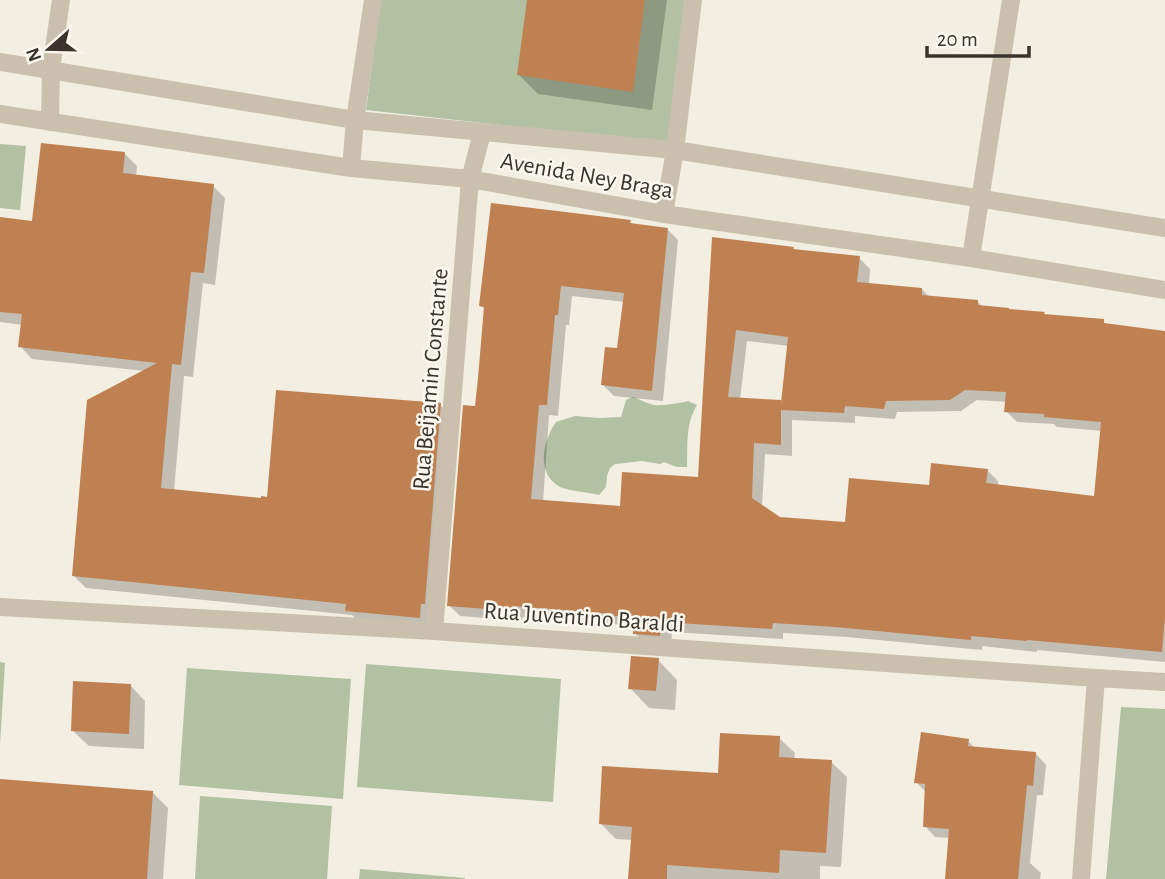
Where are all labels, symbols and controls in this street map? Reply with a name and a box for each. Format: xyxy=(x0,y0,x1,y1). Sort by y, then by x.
north arrow xyxy=(14,14,84,84)
scale bar xyxy=(927,14,1028,58)
text: 20 m xyxy=(937,29,978,50)
text: N xyxy=(23,45,46,64)
street label: Avenida Ney Braga xyxy=(499,149,675,203)
street label: Rua Beijamin Constante xyxy=(409,267,453,491)
street label: Rua Juventino Baraldi xyxy=(483,599,685,637)

